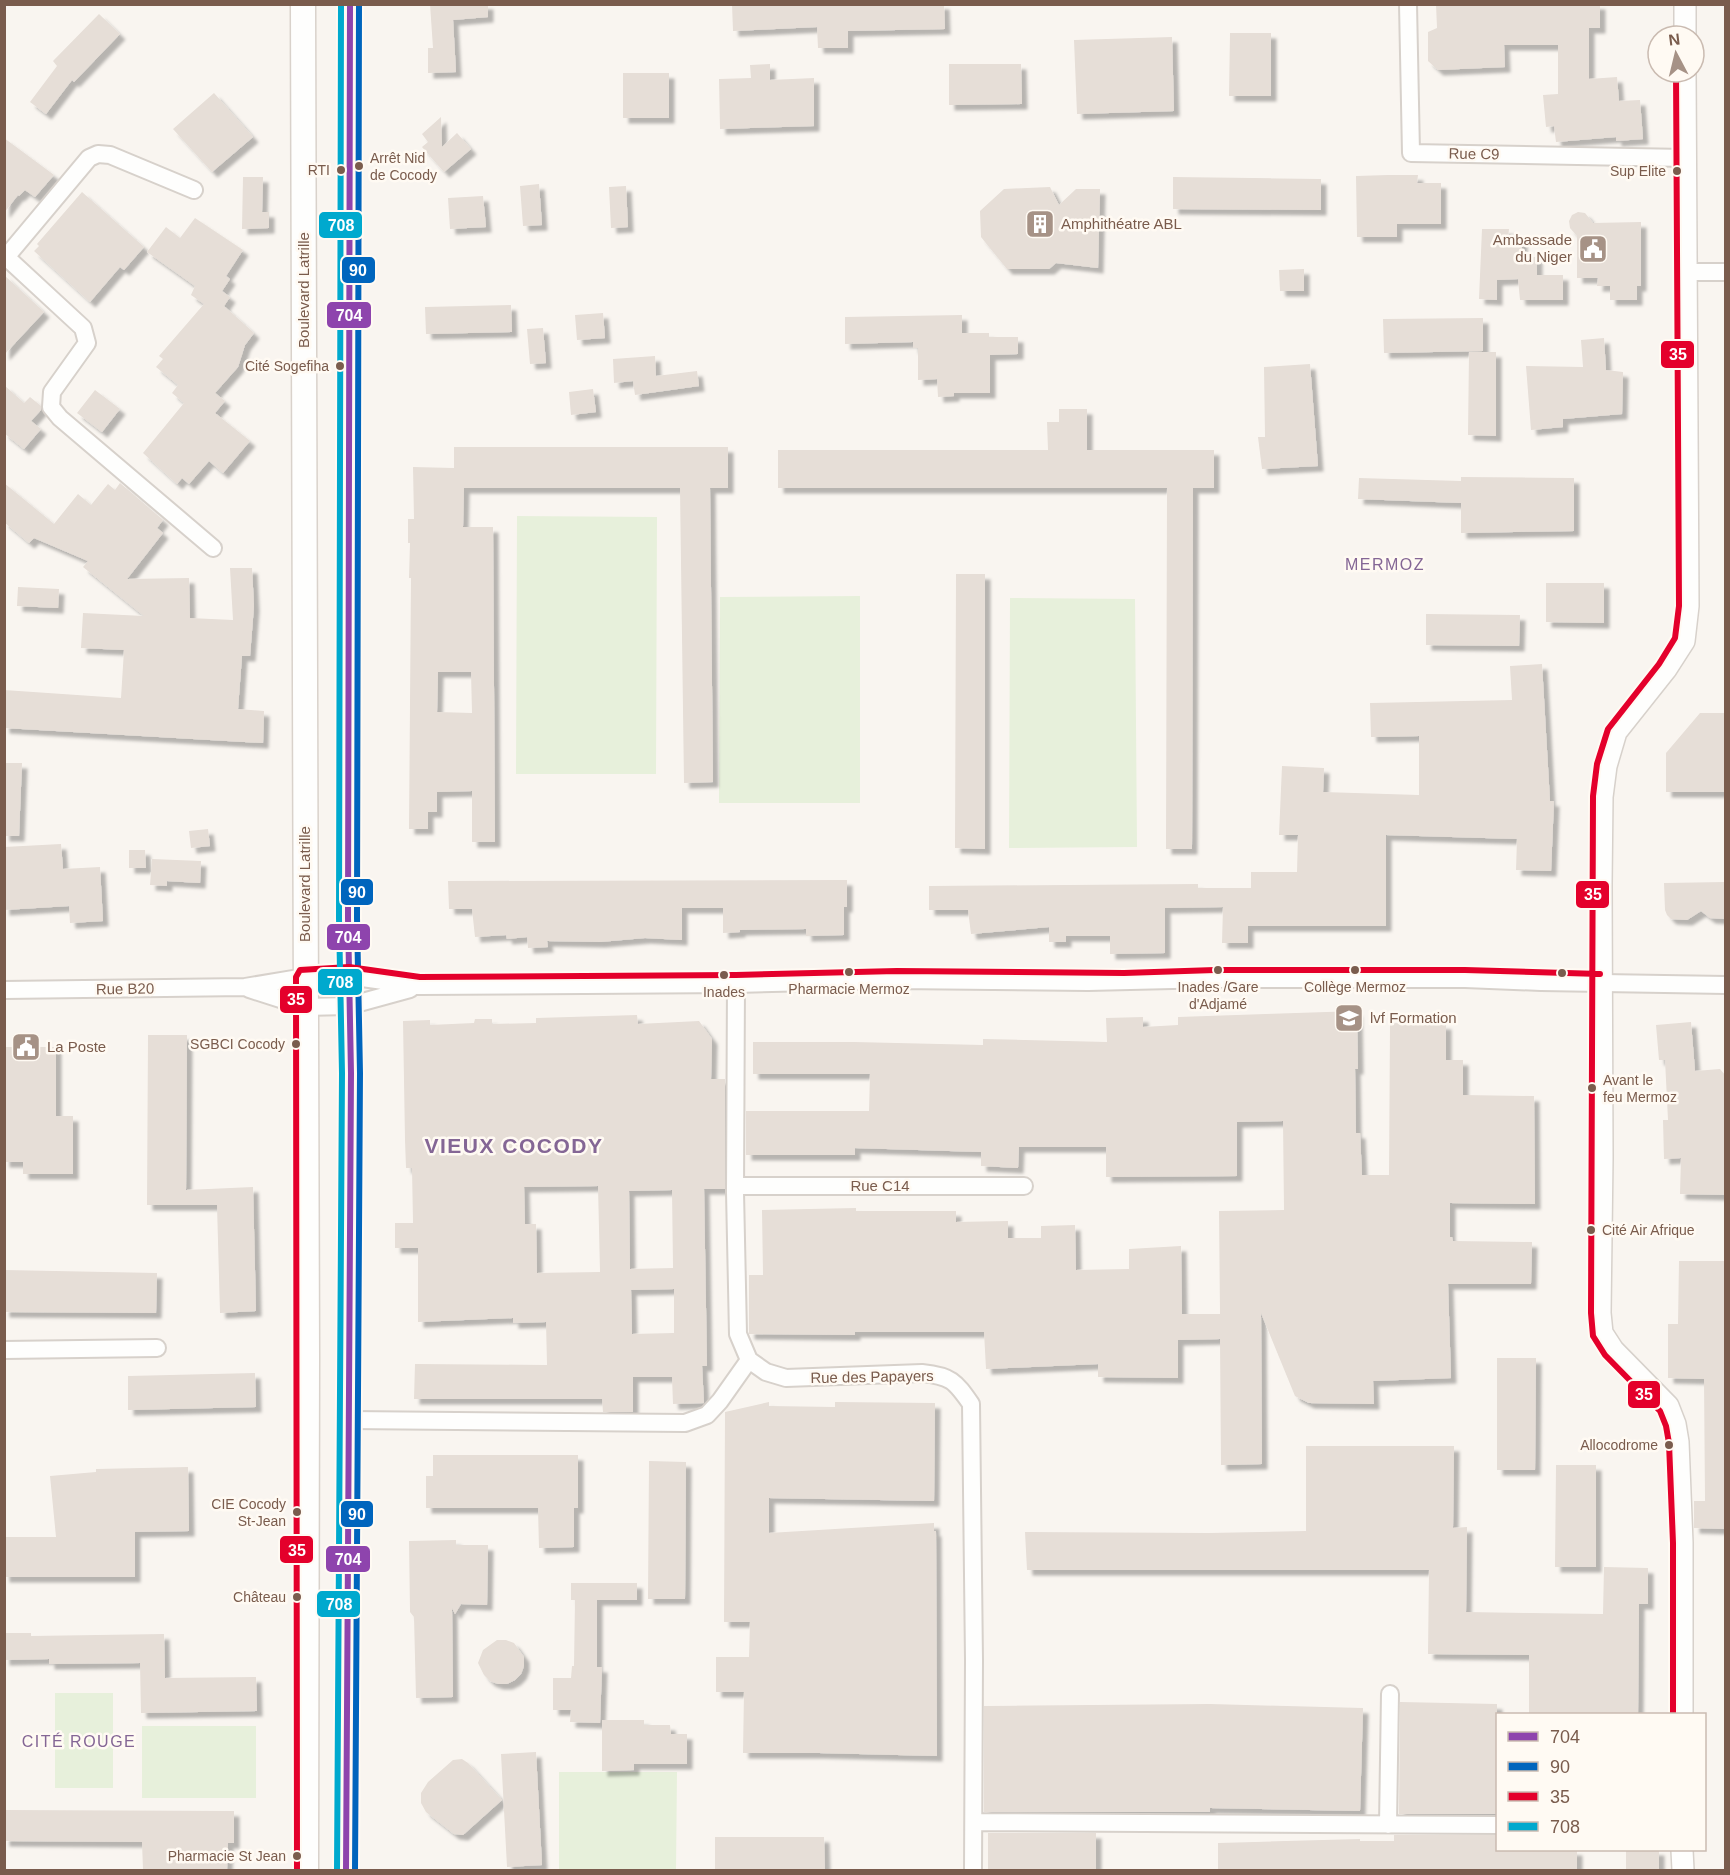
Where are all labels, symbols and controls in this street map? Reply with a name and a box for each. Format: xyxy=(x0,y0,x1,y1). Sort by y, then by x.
north arrow xyxy=(1646,24,1706,84)
text: N xyxy=(1667,30,1681,49)
street label: Rue C9 xyxy=(1448,145,1500,162)
place label: Arrêt Nid de Cocody xyxy=(370,150,437,183)
marker: Arrêt Nid de Cocody xyxy=(353,160,365,172)
place label: RTI xyxy=(308,162,330,178)
place label: Sup Elite xyxy=(1610,163,1666,179)
marker: RTI xyxy=(335,164,347,176)
marker: Sup Elite xyxy=(1671,165,1683,177)
building icon: Amphithéatre ABL xyxy=(1024,208,1056,240)
line badge: 708 xyxy=(318,211,363,239)
place label: Amphithéatre ABL xyxy=(1061,215,1182,232)
text: 708 xyxy=(328,217,354,234)
place label: Ambassade du Niger xyxy=(1493,231,1572,265)
street label: Boulevard Latrille xyxy=(295,232,312,348)
public building icon: Ambassade du Niger xyxy=(1577,233,1609,265)
line badge: 90 xyxy=(341,256,376,284)
text: 90 xyxy=(349,262,367,279)
line badge: 704 xyxy=(326,301,372,329)
text: 704 xyxy=(336,307,362,324)
line badge: 35 xyxy=(1660,340,1695,369)
text: 35 xyxy=(1669,346,1687,363)
place label: Cité Sogefiha xyxy=(245,358,329,374)
marker: Cité Sogefiha xyxy=(334,360,346,372)
district label: MERMOZ xyxy=(1345,556,1425,573)
street label: Boulevard Latrille xyxy=(296,826,313,942)
line badge: 90 xyxy=(340,878,374,906)
line badge: 35 xyxy=(1575,880,1610,909)
text: 90 xyxy=(348,884,366,901)
text: 35 xyxy=(1584,886,1602,903)
line badge: 704 xyxy=(326,923,371,951)
text: 704 xyxy=(335,929,361,946)
marker: Inades /Gare d'Adjamé xyxy=(1212,964,1224,976)
marker: Collège Mermoz xyxy=(1349,964,1361,976)
marker: Pharmacie Mermoz xyxy=(843,966,855,978)
unlabelled marker xyxy=(1556,967,1568,979)
line badge: 708 xyxy=(317,968,363,996)
marker: Inades xyxy=(718,969,730,981)
text: 708 xyxy=(327,974,353,991)
street label: Rue B20 xyxy=(96,979,154,998)
place label: Inades /Gare d'Adjamé xyxy=(1178,979,1259,1012)
place label: Collège Mermoz xyxy=(1304,979,1406,995)
place label: Pharmacie Mermoz xyxy=(788,981,910,997)
place label: Inades xyxy=(703,984,745,1000)
line badge: 35 xyxy=(279,985,313,1014)
text: 35 xyxy=(287,991,305,1008)
school or university icon: lvf Formation xyxy=(1333,1002,1365,1034)
place label: lvf Formation xyxy=(1370,1009,1457,1026)
public building icon: La Poste xyxy=(10,1031,42,1063)
place label: SGBCI Cocody xyxy=(190,1036,285,1052)
place label: La Poste xyxy=(47,1038,106,1055)
marker: SGBCI Cocody xyxy=(290,1038,302,1050)
place label: Avant le feu Mermoz xyxy=(1603,1072,1677,1105)
marker: Avant le feu Mermoz xyxy=(1586,1082,1598,1094)
district label: VIEUX COCODY xyxy=(424,1134,604,1157)
street label: Rue C14 xyxy=(850,1177,910,1194)
place label: Cité Air Afrique xyxy=(1602,1222,1695,1238)
marker: Cité Air Afrique xyxy=(1585,1224,1597,1236)
street label: Rue des Papayers xyxy=(810,1367,934,1386)
line badge: 35 xyxy=(1627,1380,1661,1409)
text: 35 xyxy=(1635,1386,1653,1403)
place label: Allocodrome xyxy=(1580,1437,1658,1453)
marker: Allocodrome xyxy=(1663,1439,1675,1451)
place label: CIE Cocody St-Jean xyxy=(211,1496,286,1529)
line badge: 90 xyxy=(340,1500,374,1528)
marker: CIE Cocody St-Jean xyxy=(291,1506,303,1518)
text: 90 xyxy=(348,1506,366,1523)
line badge: 35 xyxy=(279,1535,314,1564)
text: 35 xyxy=(288,1542,306,1559)
line badge: 704 xyxy=(325,1545,371,1573)
text: 704 xyxy=(335,1551,361,1568)
place label: Château xyxy=(233,1589,286,1605)
line badge: 708 xyxy=(316,1590,361,1618)
marker: Château xyxy=(291,1591,303,1603)
text: 708 xyxy=(326,1596,352,1613)
legend xyxy=(1496,1713,1706,1851)
text: 704 xyxy=(1550,1727,1580,1747)
district label: CITÉ ROUGE xyxy=(22,1732,136,1750)
text: 90 xyxy=(1550,1757,1570,1777)
text: 35 xyxy=(1550,1787,1570,1807)
text: 708 xyxy=(1550,1817,1580,1837)
place label: Pharmacie St Jean xyxy=(168,1848,286,1864)
marker: Pharmacie St Jean xyxy=(291,1850,303,1862)

